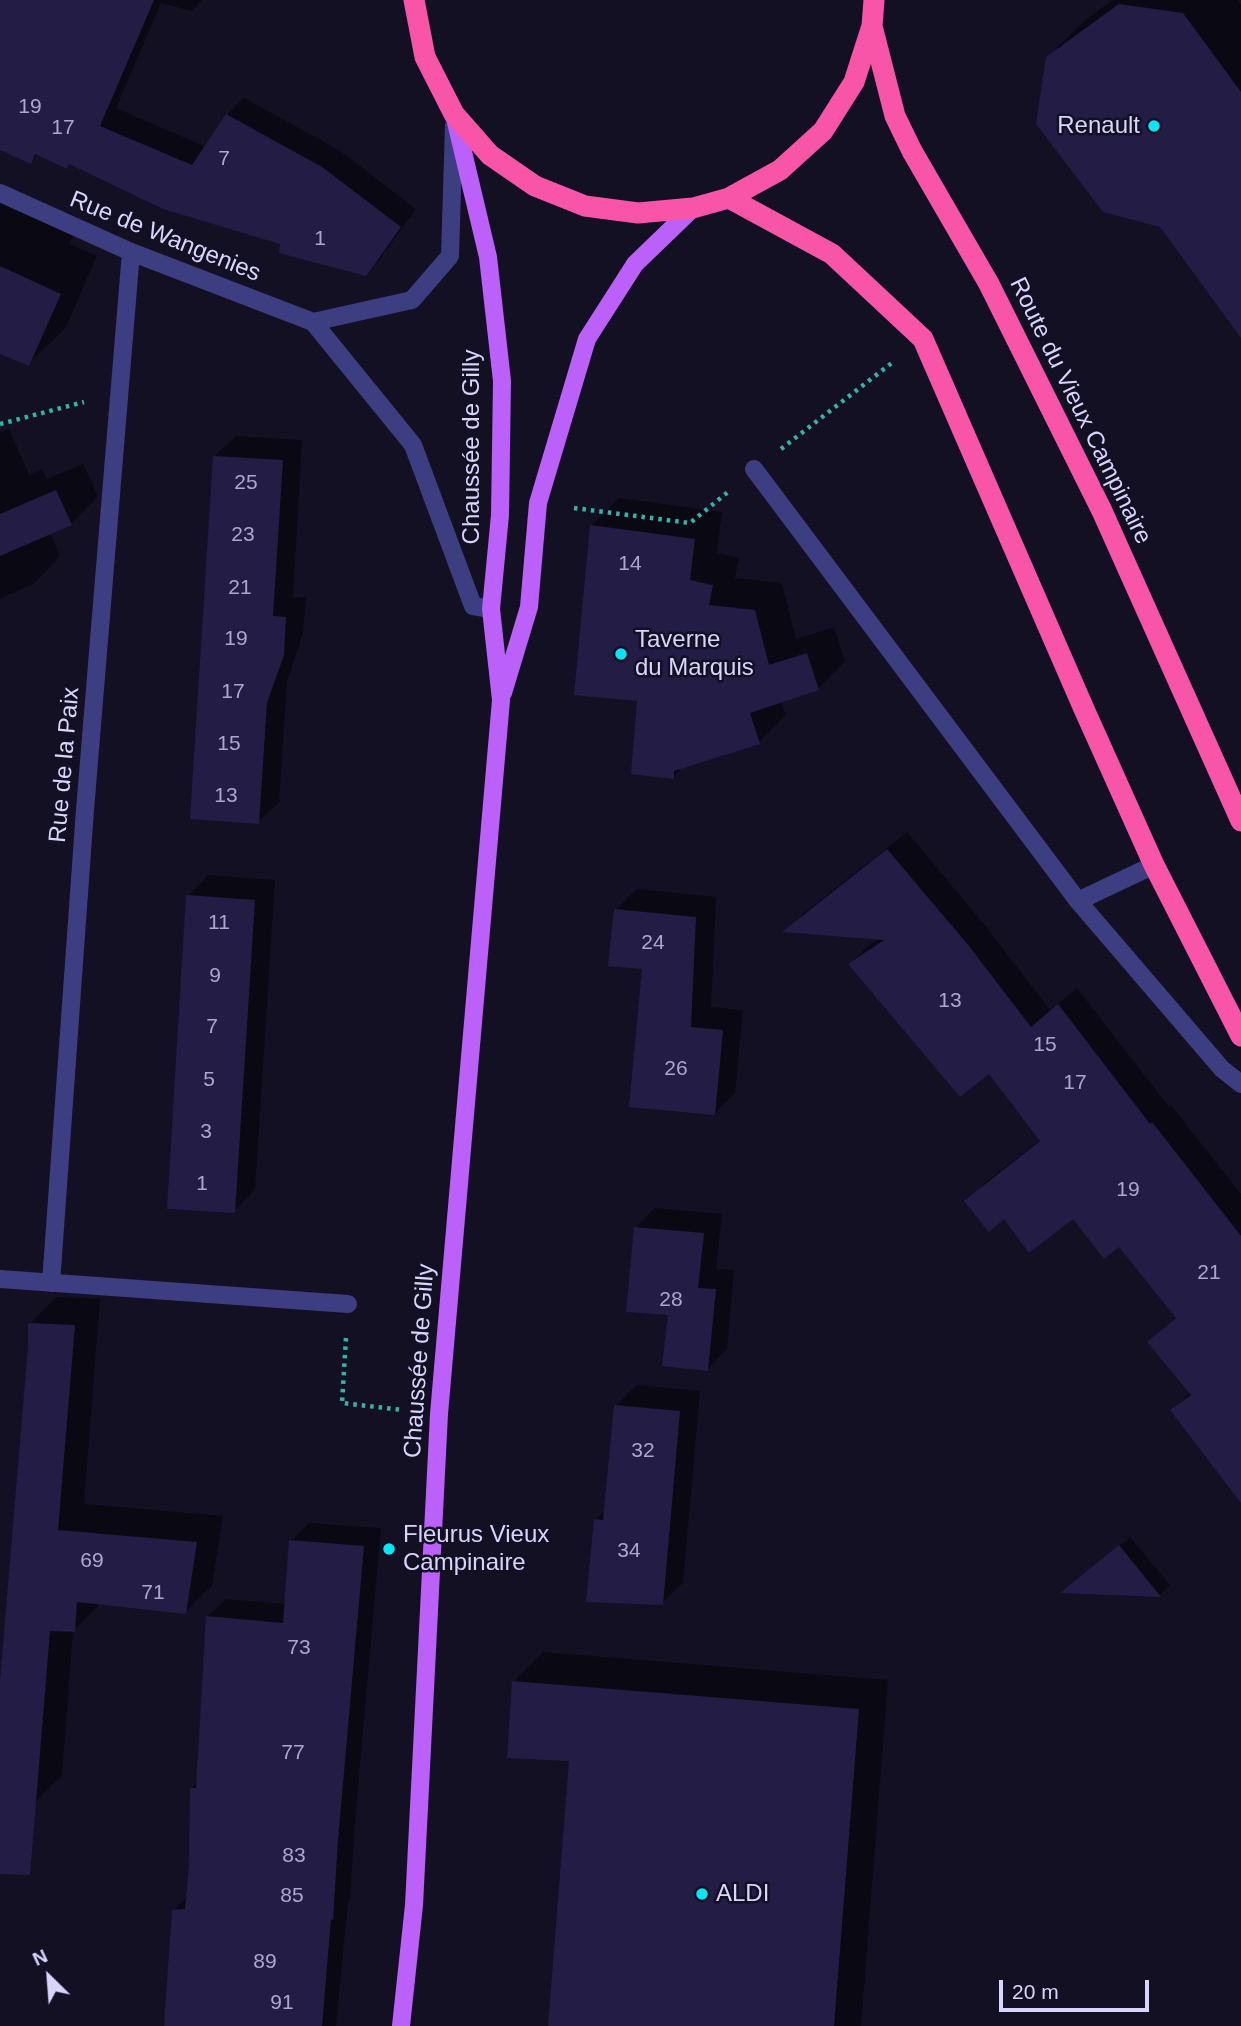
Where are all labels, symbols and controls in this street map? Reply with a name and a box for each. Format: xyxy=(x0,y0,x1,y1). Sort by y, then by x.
house number: 19 xyxy=(18,94,42,120)
place label: Renault xyxy=(1057,112,1140,140)
house number: 17 xyxy=(51,115,75,141)
marker: Renault xyxy=(1146,118,1162,134)
house number: 7 xyxy=(218,146,230,172)
street label: Rue de Wangenies xyxy=(65,186,265,288)
house number: 1 xyxy=(314,226,326,252)
street label: Route du Vieux Campinaire xyxy=(1003,273,1157,549)
street label: Chaussée de Gilly xyxy=(458,350,486,544)
house number: 25 xyxy=(234,470,258,496)
house number: 23 xyxy=(231,522,255,548)
house number: 14 xyxy=(618,551,642,577)
house number: 21 xyxy=(228,575,252,601)
house number: 19 xyxy=(224,626,248,652)
place label: Taverne du Marquis xyxy=(635,626,754,682)
marker: Taverne du Marquis xyxy=(613,646,629,662)
house number: 17 xyxy=(221,679,245,705)
street label: Rue de la Paix xyxy=(44,686,86,844)
house number: 15 xyxy=(217,731,241,757)
house number: 13 xyxy=(214,783,238,809)
house number: 11 xyxy=(208,910,230,936)
house number: 24 xyxy=(641,930,665,956)
house number: 9 xyxy=(209,963,221,989)
house number: 13 xyxy=(938,988,962,1014)
house number: 7 xyxy=(206,1014,218,1040)
house number: 15 xyxy=(1033,1032,1057,1058)
house number: 26 xyxy=(664,1056,688,1082)
house number: 5 xyxy=(203,1067,215,1093)
house number: 17 xyxy=(1063,1070,1087,1096)
house number: 3 xyxy=(200,1119,212,1145)
house number: 1 xyxy=(196,1171,208,1197)
house number: 19 xyxy=(1116,1177,1140,1203)
house number: 21 xyxy=(1197,1260,1221,1286)
street label: Chaussée de Gilly xyxy=(399,1263,441,1459)
house number: 28 xyxy=(659,1287,683,1313)
house number: 32 xyxy=(631,1438,655,1464)
place label: Fleurus Vieux Campinaire xyxy=(403,1521,549,1577)
house number: 34 xyxy=(617,1538,641,1564)
marker: Fleurus Vieux Campinaire xyxy=(381,1541,397,1557)
house number: 69 xyxy=(80,1548,104,1574)
house number: 71 xyxy=(141,1580,165,1606)
house number: 73 xyxy=(287,1635,311,1661)
house number: 77 xyxy=(281,1740,305,1766)
house number: 83 xyxy=(282,1843,306,1869)
place label: ALDI xyxy=(716,1880,769,1908)
house number: 85 xyxy=(280,1883,304,1909)
marker: ALDI xyxy=(694,1886,710,1902)
north arrow xyxy=(14,1942,84,2012)
text: N xyxy=(29,1945,51,1970)
house number: 89 xyxy=(253,1949,277,1975)
scale bar xyxy=(1003,1966,1154,2010)
text: 20 m xyxy=(1012,1980,1059,2003)
house number: 91 xyxy=(270,1990,294,2016)

